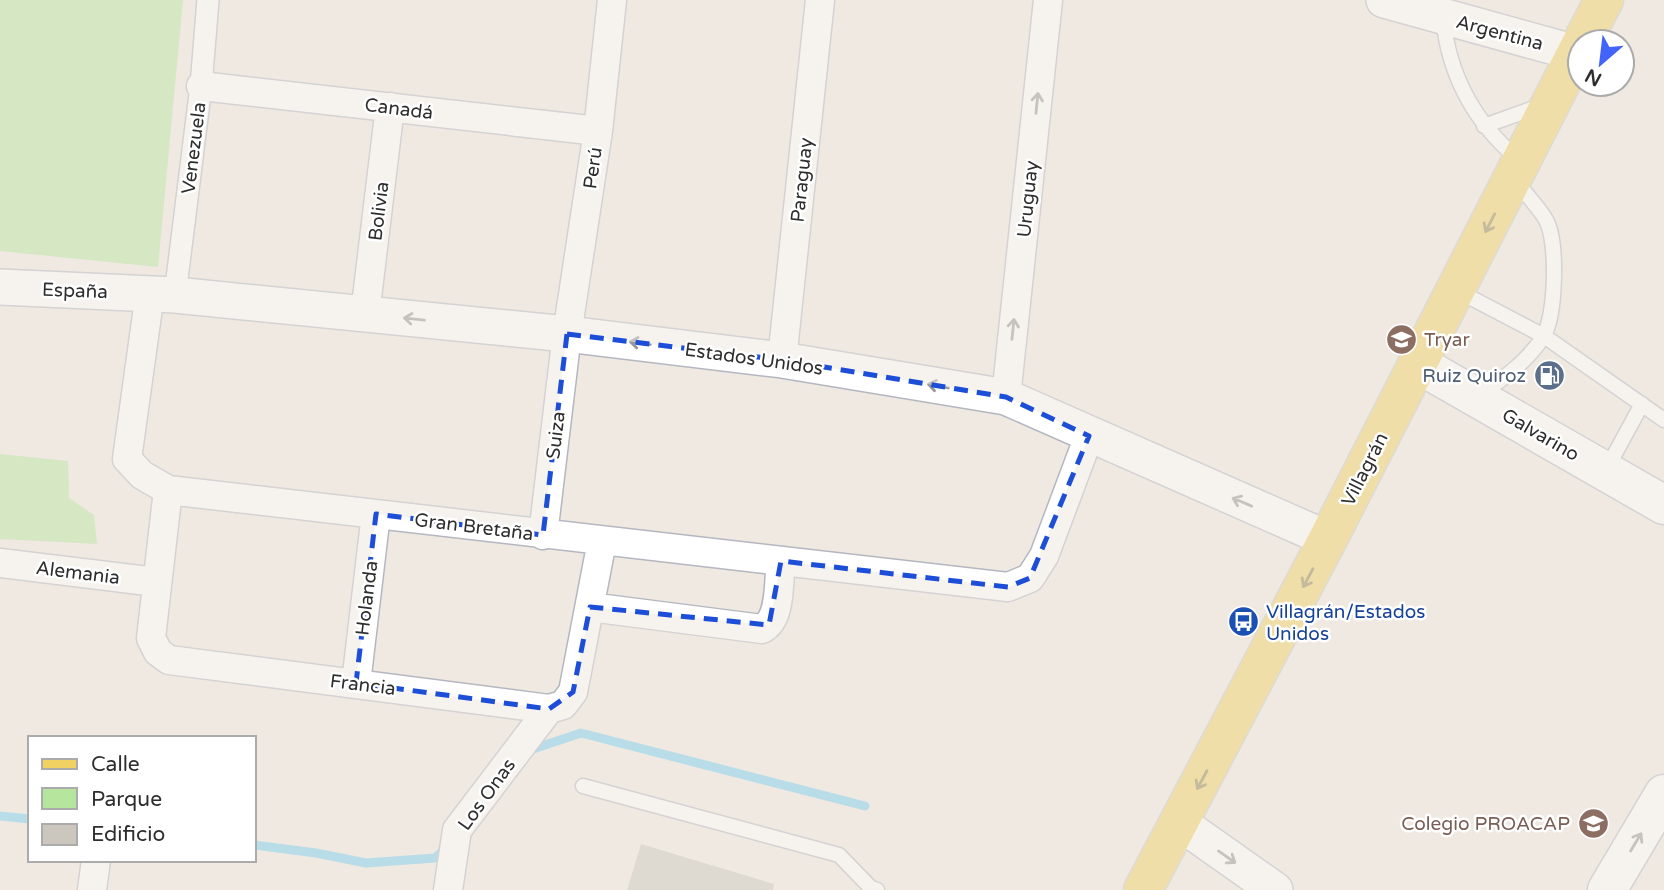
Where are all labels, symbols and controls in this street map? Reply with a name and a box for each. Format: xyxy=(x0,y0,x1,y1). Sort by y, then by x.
street label: Argentina xyxy=(1454,11,1546,55)
north arrow xyxy=(1566,28,1636,98)
text: N xyxy=(1582,64,1605,90)
one-way arrow xyxy=(1031,92,1044,115)
street label: Canadá xyxy=(363,94,434,124)
street label: Venezuela xyxy=(177,101,211,195)
street label: Paraguay xyxy=(787,137,817,224)
street label: Perú xyxy=(579,146,607,191)
street label: Uruguay xyxy=(1013,160,1043,239)
street label: Bolivia xyxy=(364,180,394,242)
one-way arrow xyxy=(1482,212,1496,233)
street label: España xyxy=(42,279,108,303)
one-way arrow xyxy=(403,312,426,325)
one-way arrow xyxy=(1007,319,1020,341)
school or university icon: Tryar xyxy=(1384,322,1418,356)
place label: Tryar xyxy=(1424,329,1470,351)
one-way arrow xyxy=(630,336,652,349)
street label: Estados Unidos xyxy=(683,338,825,380)
fuel station icon: Ruiz Quiroz xyxy=(1532,358,1566,392)
place label: Ruiz Quiroz xyxy=(1422,365,1526,387)
one-way arrow xyxy=(927,379,950,392)
street label: Galvarino xyxy=(1498,404,1583,466)
street label: Suiza xyxy=(542,410,570,460)
street label: Villagrán xyxy=(1337,429,1393,510)
one-way arrow xyxy=(1232,495,1254,508)
street label: Gran Bretaña xyxy=(413,509,535,545)
street label: Alemania xyxy=(35,557,121,589)
street label: Holanda xyxy=(351,559,382,637)
one-way arrow xyxy=(1300,567,1314,588)
place label: Villagrán/Estados Unidos xyxy=(1266,601,1425,645)
bus stop icon: Villagrán/Estados Unidos xyxy=(1226,605,1260,639)
street label: Francia xyxy=(329,670,397,700)
legend xyxy=(28,736,256,862)
text: Calle xyxy=(91,752,140,777)
street label: Los Onas xyxy=(453,754,520,835)
one-way arrow xyxy=(1195,769,1209,789)
text: Parque xyxy=(91,787,162,812)
school or university icon: Colegio PROACAP xyxy=(1576,806,1610,840)
place label: Colegio PROACAP xyxy=(1401,813,1570,835)
text: Edificio xyxy=(91,822,165,847)
one-way arrow xyxy=(1629,833,1643,853)
one-way arrow xyxy=(1217,850,1236,864)

